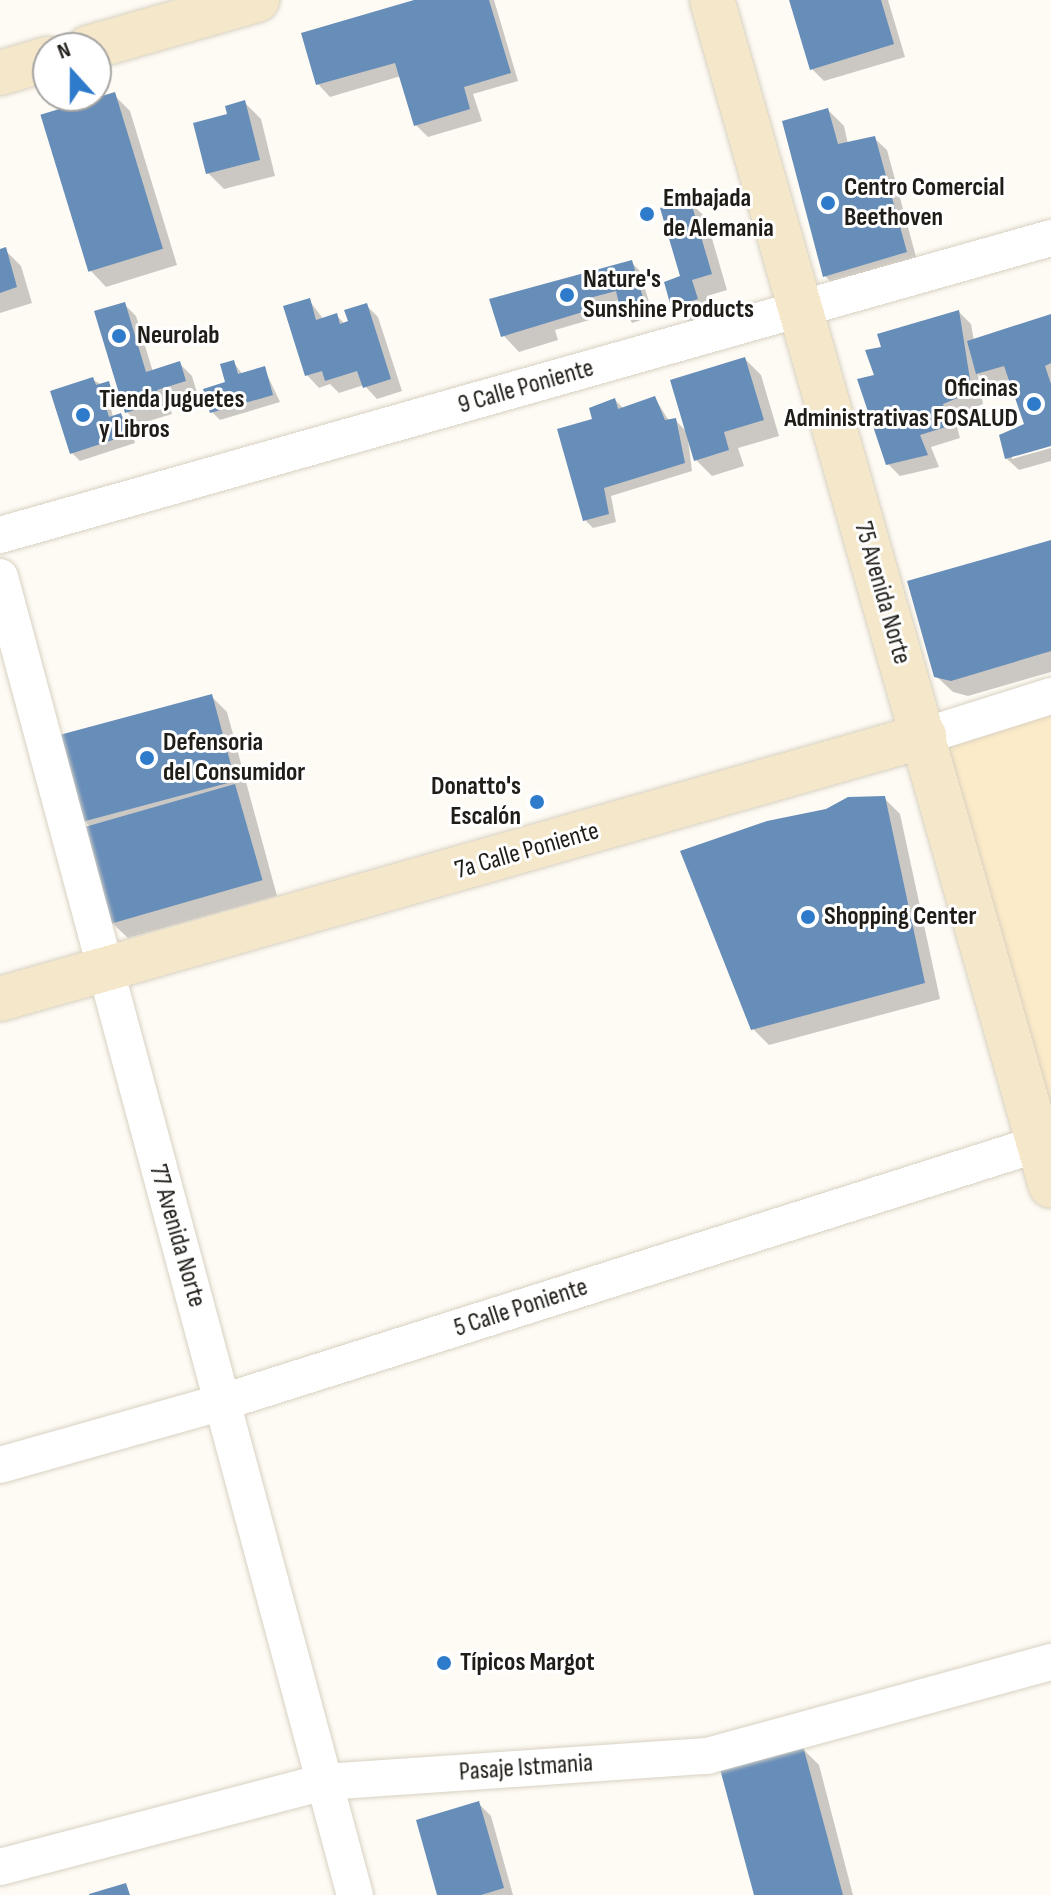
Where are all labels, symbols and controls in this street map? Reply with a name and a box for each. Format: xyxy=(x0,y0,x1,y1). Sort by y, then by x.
north arrow xyxy=(32,32,112,112)
text: N xyxy=(54,36,74,66)
place label: Centro Comercial Beethoven xyxy=(844,172,1004,234)
place label: Embajada de Alemania xyxy=(663,183,774,244)
marker: Centro Comercial Beethoven xyxy=(819,194,837,212)
marker: Embajada de Alemania xyxy=(638,205,656,223)
place label: Nature's Sunshine Products xyxy=(583,264,754,326)
marker: Nature's Sunshine Products xyxy=(558,286,576,304)
place label: Neurolab xyxy=(137,320,220,352)
marker: Neurolab xyxy=(108,325,130,347)
street label: 9 Calle Poniente xyxy=(455,353,597,421)
place label: Oficinas Administrativas FOSALUD xyxy=(784,373,1018,434)
place label: Tienda Juguetes y Libros xyxy=(99,384,244,446)
marker: Oficinas Administrativas FOSALUD xyxy=(1025,395,1043,413)
marker: Tienda Juguetes y Libros xyxy=(74,406,92,424)
street label: 75 Avenida Norte xyxy=(847,518,917,668)
place label: Defensoria del Consumidor xyxy=(163,727,305,788)
marker: Defensoria del Consumidor xyxy=(138,749,156,767)
place label: Donatto's Escalón xyxy=(431,771,521,832)
marker: Donatto's Escalón xyxy=(528,793,546,811)
street label: 7a Calle Poniente xyxy=(451,816,603,886)
place label: Shopping Center xyxy=(824,901,977,933)
marker: Shopping Center xyxy=(799,908,817,926)
street label: 77 Avenida Norte xyxy=(142,1161,212,1311)
street label: 5 Calle Poniente xyxy=(450,1272,592,1344)
place label: Típicos Margot xyxy=(460,1647,595,1679)
marker: Típicos Margot xyxy=(435,1654,453,1672)
street label: Pasaje Istmania xyxy=(458,1748,594,1788)

